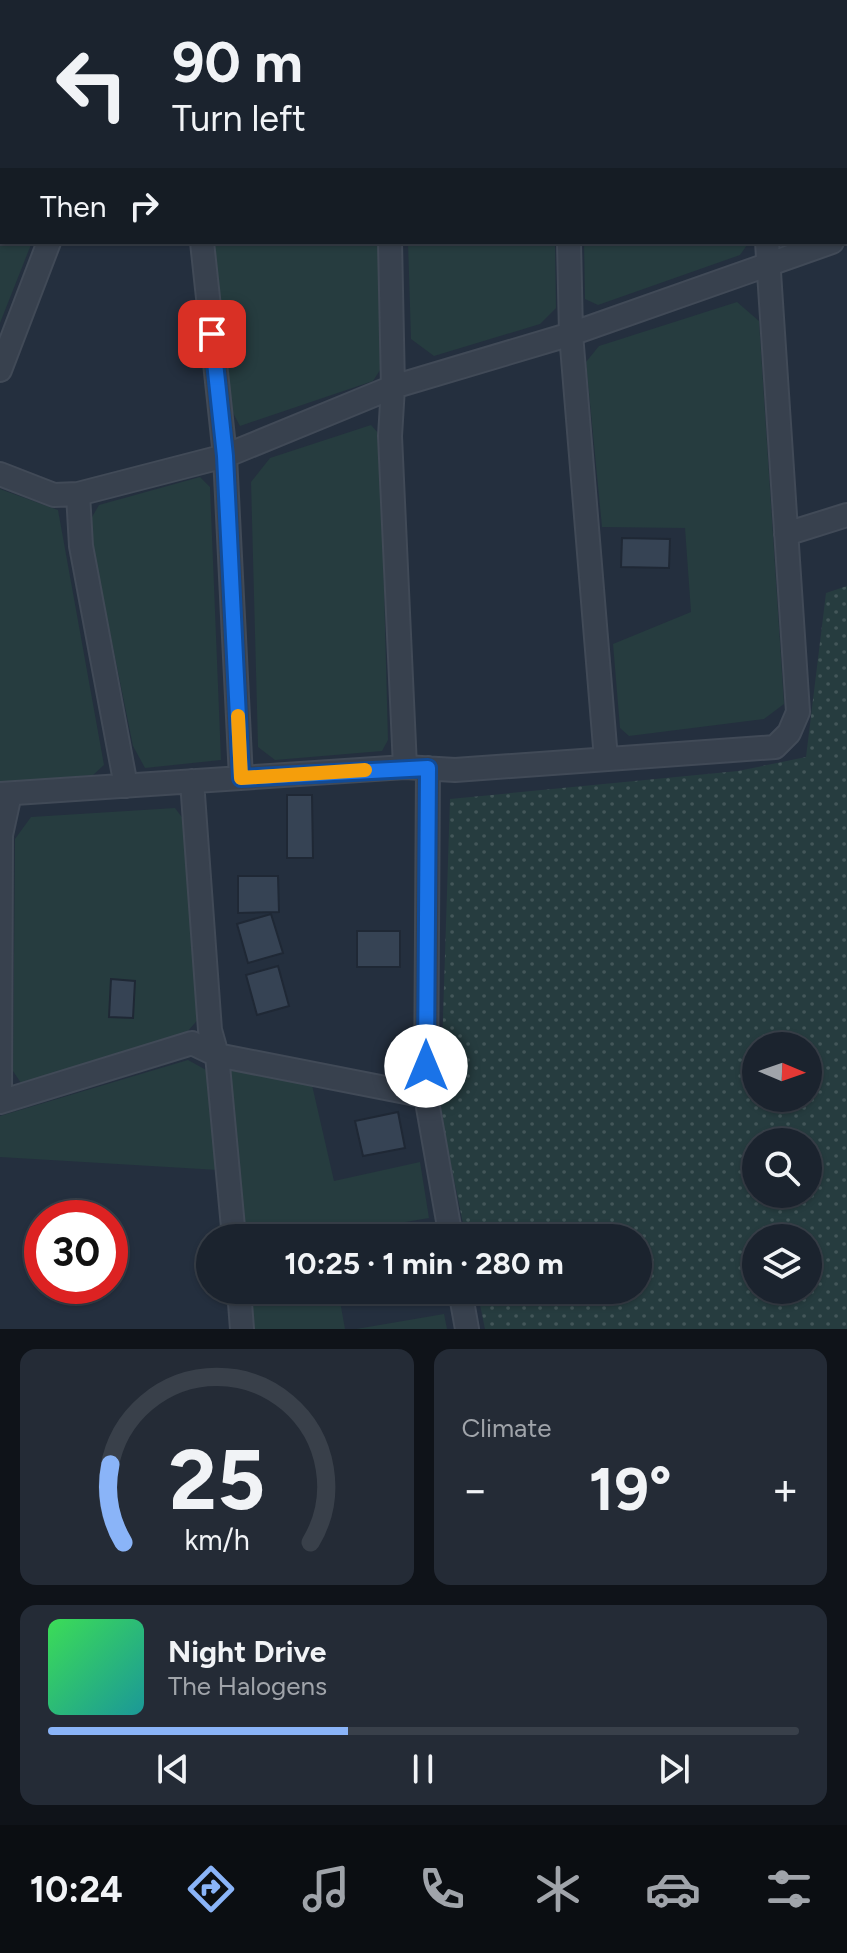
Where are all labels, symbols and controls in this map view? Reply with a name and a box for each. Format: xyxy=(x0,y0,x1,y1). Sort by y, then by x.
text: 90 m xyxy=(172,29,303,96)
icon: left xyxy=(40,32,144,136)
text: Turn left xyxy=(172,97,306,140)
icon: right xyxy=(122,184,166,228)
text: Then xyxy=(40,188,106,225)
pin xyxy=(178,300,246,368)
icon: arrive xyxy=(190,312,234,356)
position arrow xyxy=(384,1024,468,1108)
north arrow xyxy=(742,1032,822,1112)
map controls xyxy=(742,1032,822,1304)
button: search xyxy=(742,1128,822,1208)
speed limit sign: 30 xyxy=(24,1200,128,1304)
button: layers xyxy=(742,1224,822,1304)
text: 10:25 · 1 min · 280 m xyxy=(284,1245,564,1282)
text: Climate xyxy=(462,1412,551,1444)
text: 25 xyxy=(169,1430,265,1530)
text: 19° xyxy=(589,1453,672,1525)
text: − xyxy=(462,1463,489,1516)
text: + xyxy=(772,1463,799,1516)
text: km/h xyxy=(184,1523,249,1557)
text: Night Drive xyxy=(168,1633,326,1670)
text: The Halogens xyxy=(168,1670,327,1702)
icon: previous xyxy=(151,1747,195,1791)
icon: pause xyxy=(401,1747,445,1791)
icon: next xyxy=(652,1747,696,1791)
icon: directions xyxy=(183,1861,239,1917)
icon: music xyxy=(298,1861,354,1917)
icon: phone xyxy=(414,1861,470,1917)
icon: climate xyxy=(530,1861,586,1917)
icon: car xyxy=(645,1861,701,1917)
icon: filters xyxy=(761,1861,817,1917)
text: 10:24 xyxy=(30,1868,123,1911)

